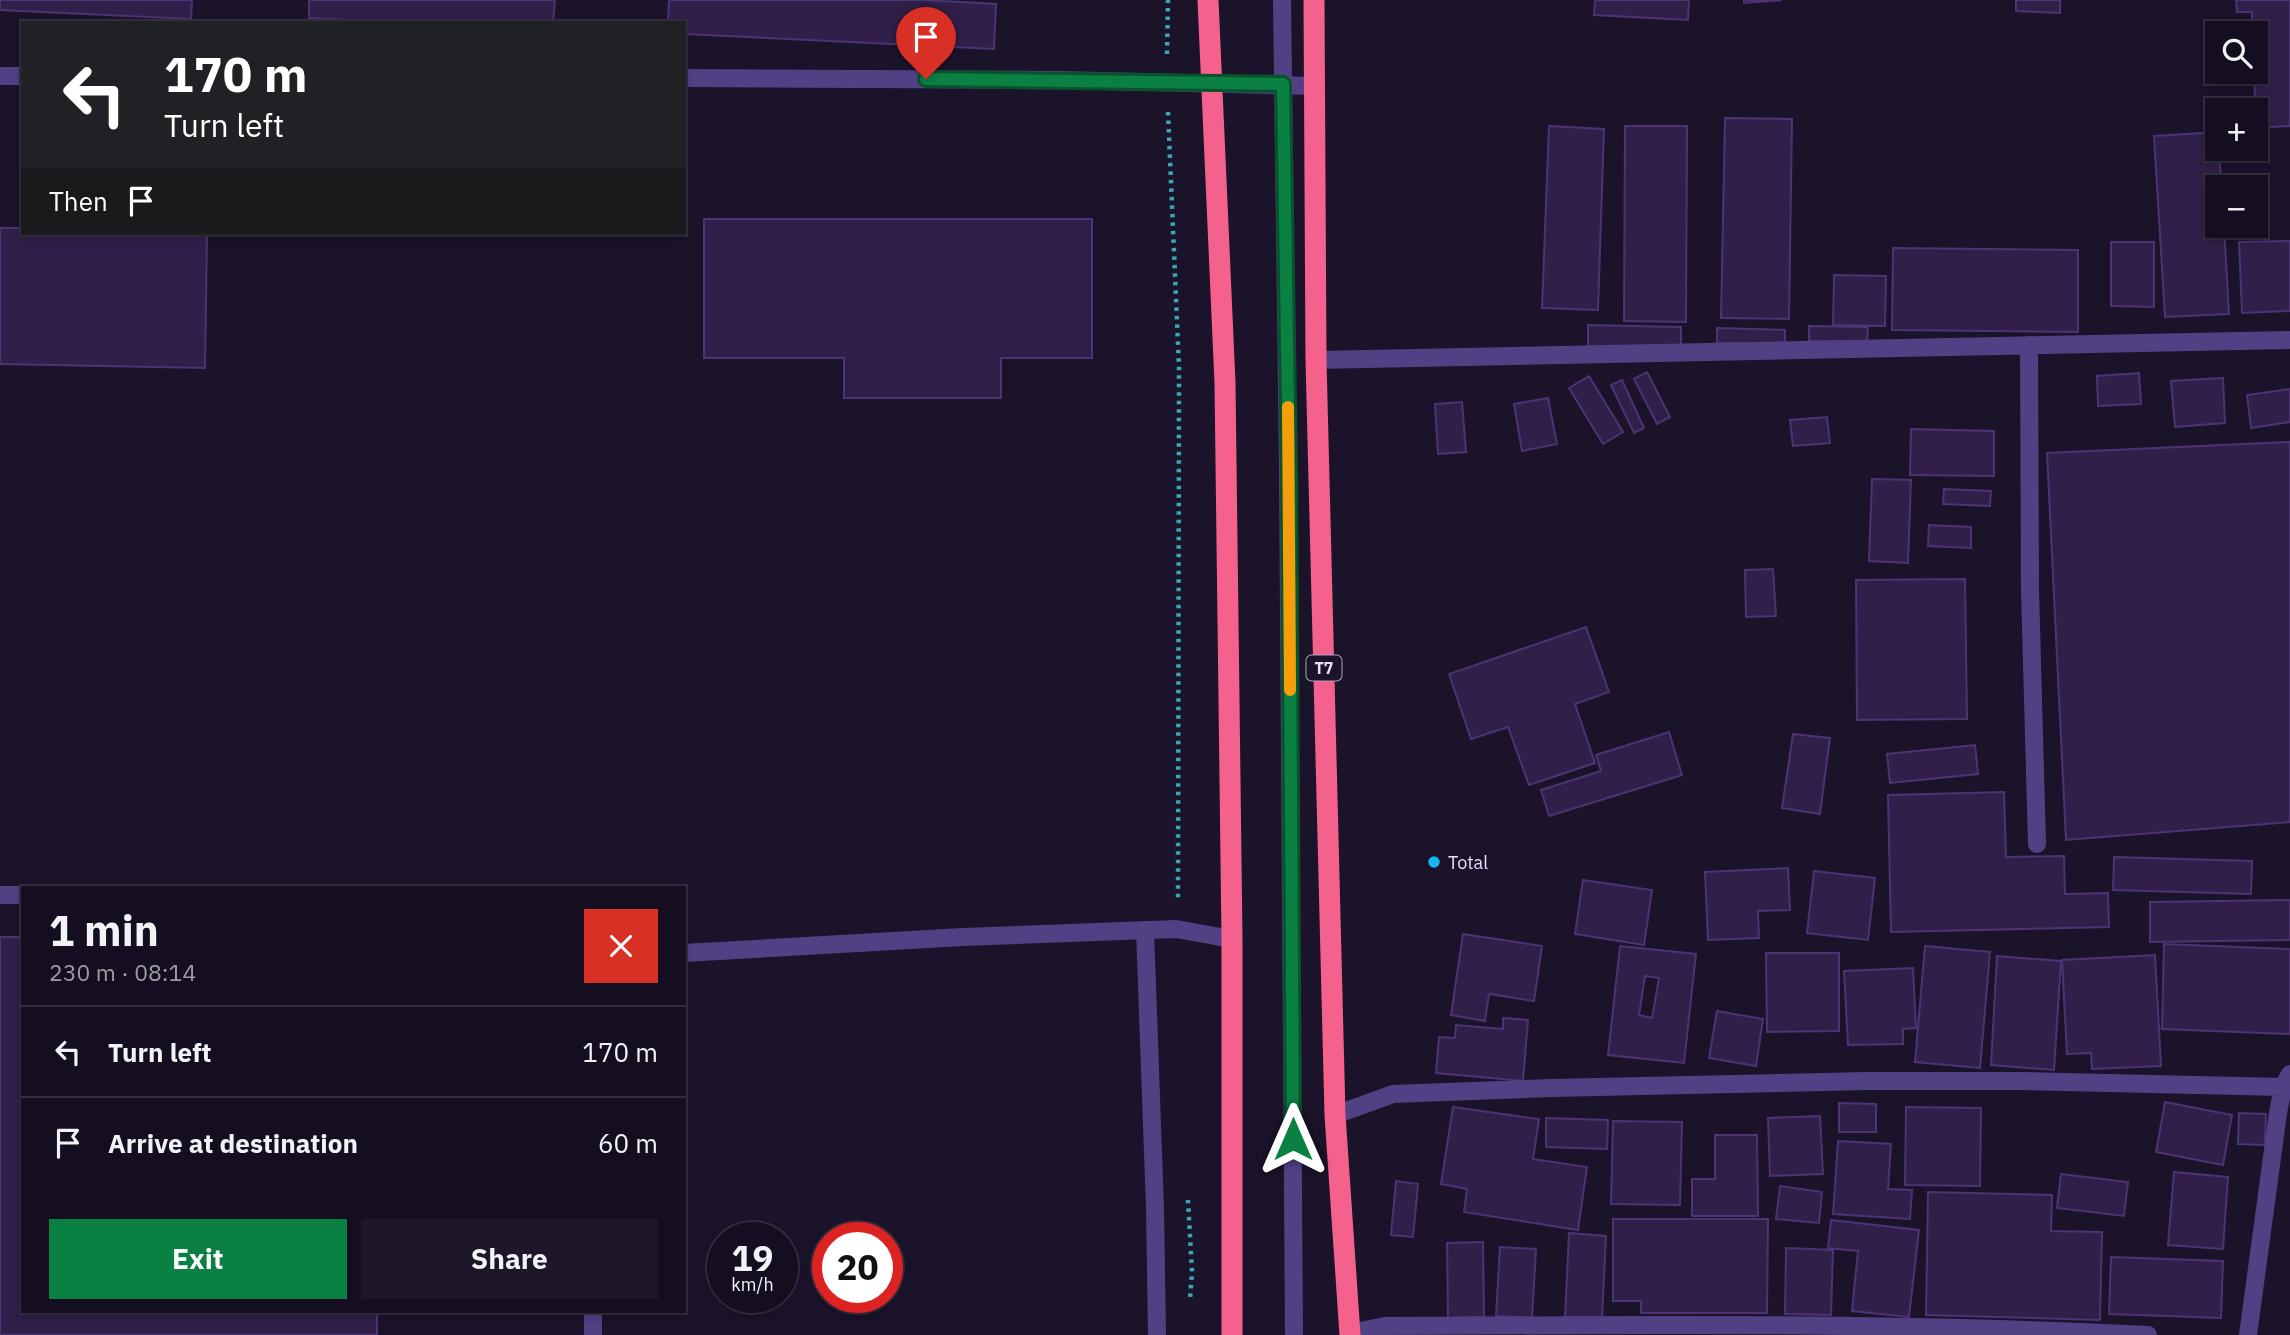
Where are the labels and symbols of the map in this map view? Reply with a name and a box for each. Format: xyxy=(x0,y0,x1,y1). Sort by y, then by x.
pin xyxy=(896,7,956,79)
road number: T7 xyxy=(1306,656,1342,680)
place label: Total xyxy=(1448,851,1488,874)
marker: Total xyxy=(1426,854,1442,870)
position arrow xyxy=(1256,1102,1330,1176)
speed limit sign: 20 xyxy=(812,1222,903,1313)

